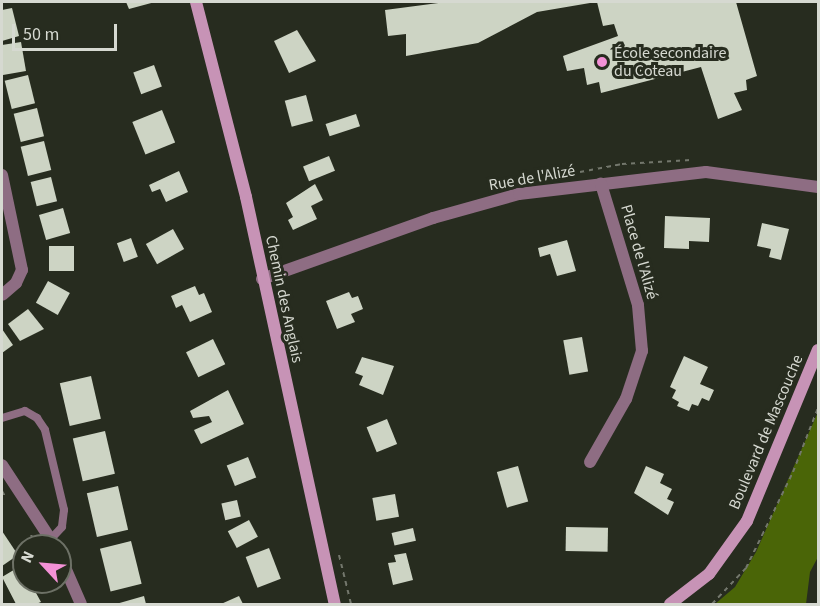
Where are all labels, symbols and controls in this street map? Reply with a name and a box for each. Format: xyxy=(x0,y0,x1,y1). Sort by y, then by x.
scale bar xyxy=(15,12,120,50)
text: 50 m xyxy=(23,22,59,47)
place label: École secondaire du Coteau xyxy=(614,43,726,81)
marker: École secondaire du Coteau xyxy=(595,55,609,69)
street label: Rue de l'Alizé xyxy=(487,161,577,195)
street label: Place de l'Alizé xyxy=(616,202,662,302)
street label: Chemin des Anglais xyxy=(261,233,307,365)
street label: Boulevard de Mascouche xyxy=(725,352,807,512)
north arrow xyxy=(12,534,72,594)
text: N xyxy=(15,547,40,567)

